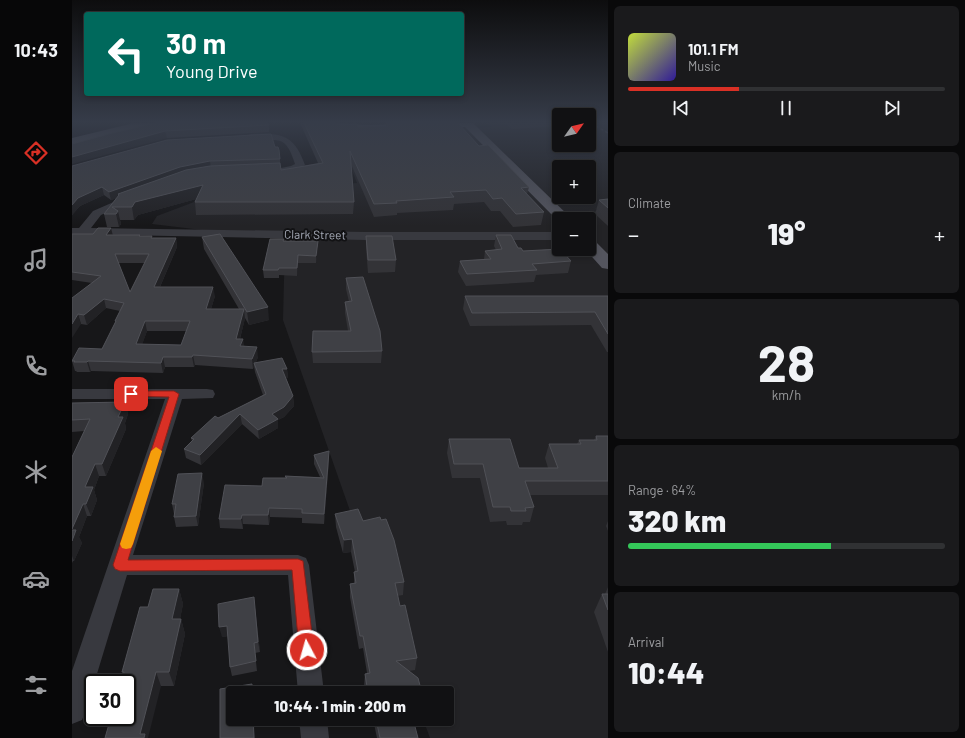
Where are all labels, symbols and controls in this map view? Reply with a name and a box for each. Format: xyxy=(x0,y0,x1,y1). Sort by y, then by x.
text: 30 m xyxy=(166,26,226,60)
icon: left xyxy=(100,28,152,80)
text: 10:43 xyxy=(14,39,58,61)
text: 101.1 FM xyxy=(688,40,739,58)
text: Music xyxy=(688,58,721,74)
text: Young Drive xyxy=(166,60,258,82)
icon: previous xyxy=(670,97,692,119)
icon: pause xyxy=(775,97,797,119)
icon: next xyxy=(881,97,903,119)
north arrow xyxy=(552,108,596,152)
map controls xyxy=(552,108,596,256)
icon: directions xyxy=(22,139,50,167)
button: + xyxy=(552,160,596,204)
text: Climate xyxy=(628,195,671,211)
button: − xyxy=(552,212,596,256)
text: 19° xyxy=(768,215,805,251)
text: − xyxy=(628,221,639,247)
text: + xyxy=(934,221,945,247)
street label: Clark Street xyxy=(284,226,346,242)
icon: music xyxy=(22,246,50,274)
text: 28 xyxy=(758,330,815,392)
icon: phone xyxy=(22,352,50,380)
pin xyxy=(114,377,148,411)
icon: arrive xyxy=(120,383,142,405)
text: km/h xyxy=(772,387,801,403)
icon: climate xyxy=(22,458,50,486)
text: Range · 64% xyxy=(628,482,696,498)
text: 320 km xyxy=(628,502,726,538)
icon: car xyxy=(22,565,50,593)
position arrow xyxy=(286,629,328,671)
text: Arrival xyxy=(628,634,664,650)
text: 10:44 xyxy=(628,654,704,690)
icon: filters xyxy=(22,671,50,699)
speed limit sign: 30 xyxy=(84,674,136,726)
text: 10:44 · 1 min · 200 m xyxy=(274,697,406,715)

